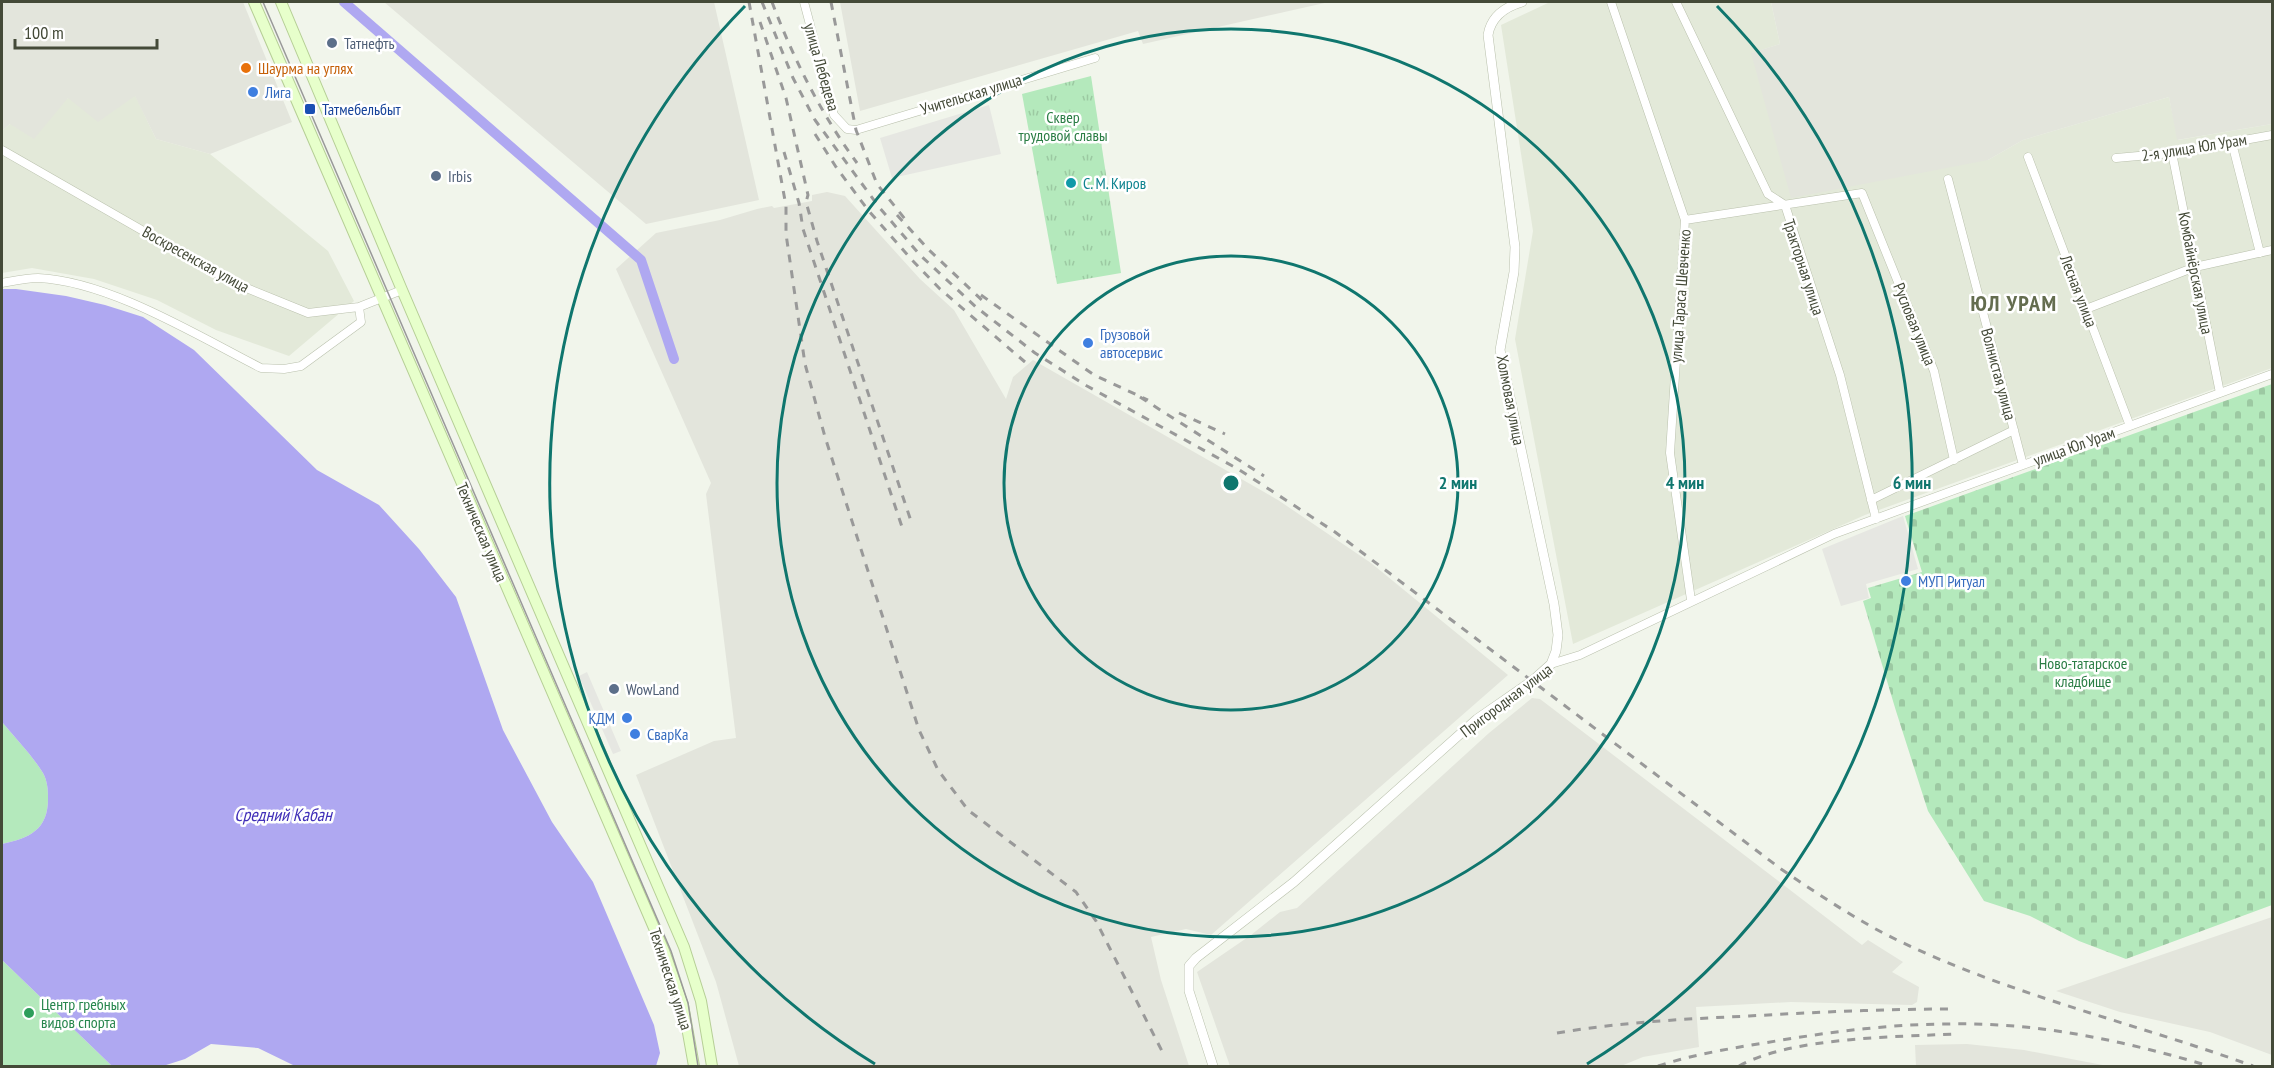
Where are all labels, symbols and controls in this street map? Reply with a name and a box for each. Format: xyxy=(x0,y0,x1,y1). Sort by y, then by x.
scale bar xyxy=(15,12,158,50)
text: 100 m xyxy=(24,21,64,44)
street label: улица Лебедева xyxy=(800,21,844,113)
place label: Татнефть xyxy=(344,33,394,53)
marker: Татнефть xyxy=(325,36,339,50)
place label: Шаурма на углях xyxy=(258,58,354,78)
marker: Шаурма на углях xyxy=(239,61,253,75)
street label: Учительская улица xyxy=(918,69,1024,119)
place label: Лига xyxy=(264,82,291,102)
marker: Лига xyxy=(246,85,260,99)
place label: Татмебельбыт xyxy=(322,99,402,119)
marker: Татмебельбыт xyxy=(303,102,317,116)
park label: Сквер трудовой славы xyxy=(1018,107,1108,145)
street label: 2-я улица Юл Урам xyxy=(2140,129,2248,165)
place label: Irbis xyxy=(448,166,472,186)
marker: Irbis xyxy=(429,169,443,183)
place label: С. М. Киров xyxy=(1083,173,1146,193)
marker: С. М. Киров xyxy=(1064,176,1078,190)
street label: Комбайнёрская улица xyxy=(2174,210,2218,336)
street label: Тракторная улица xyxy=(1779,216,1829,318)
street label: Воскресенская улица xyxy=(139,221,253,297)
street label: улица Тараса Шевченко xyxy=(1665,228,1695,363)
street label: Лесная улица xyxy=(2056,251,2102,330)
street label: Русловая улица xyxy=(1889,280,1941,368)
district label: ЮЛ УРАМ xyxy=(1970,289,2058,317)
place label: Грузовой автосервис xyxy=(1100,324,1163,362)
street label: Волнистая улица xyxy=(1977,326,2021,422)
marker: Грузовой автосервис xyxy=(1081,336,1095,350)
street label: Холмовая улица xyxy=(1492,353,1530,447)
street label: улица Юл Урам xyxy=(2031,422,2117,470)
text: 2 мин xyxy=(1439,471,1477,494)
text: 4 мин xyxy=(1666,471,1704,494)
text: 6 мин xyxy=(1893,471,1931,494)
centre of rings xyxy=(1221,473,1241,493)
street label: Техническая улица xyxy=(452,479,512,585)
place label: МУП Ритуал xyxy=(1918,571,1985,591)
marker: МУП Ритуал xyxy=(1899,574,1913,588)
park label: Ново-татарское кладбище xyxy=(2039,653,2127,691)
street label: Пригородная улица xyxy=(1456,659,1556,741)
place label: WowLand xyxy=(626,679,679,699)
marker: WowLand xyxy=(607,682,621,696)
place label: КДМ xyxy=(588,708,615,728)
marker: КДМ xyxy=(620,711,634,725)
place label: СварКа xyxy=(647,724,688,744)
marker: СварКа xyxy=(628,727,642,741)
water label: Средний Кабан xyxy=(234,803,334,826)
street label: Техническая улица xyxy=(645,926,697,1032)
place label: Центр гребных видов спорта xyxy=(41,994,126,1032)
marker: Центр гребных видов спорта xyxy=(22,1006,36,1020)

